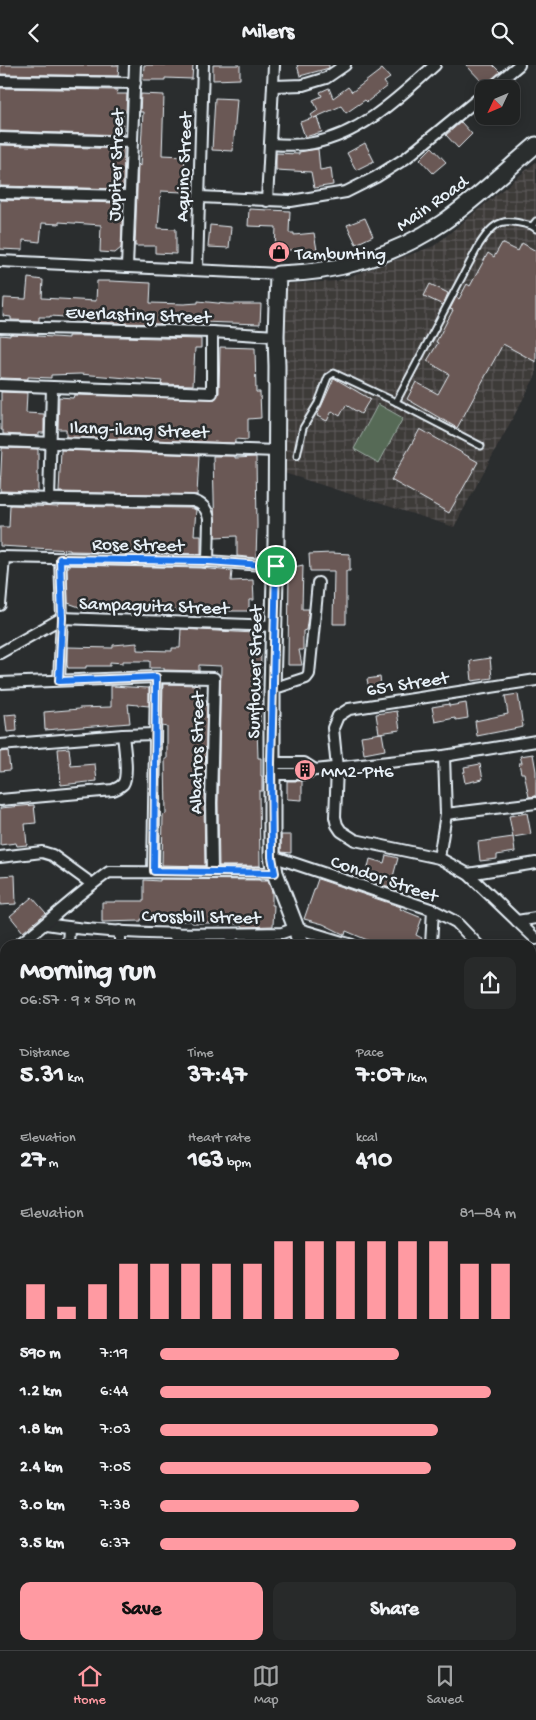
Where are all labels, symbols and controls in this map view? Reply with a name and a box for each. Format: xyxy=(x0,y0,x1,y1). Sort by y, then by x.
icon: back xyxy=(20,19,48,47)
icon: search xyxy=(488,19,516,47)
text: Milers xyxy=(242,20,294,46)
north arrow xyxy=(475,80,520,125)
map controls xyxy=(475,80,520,125)
street label: Jupiter Street xyxy=(104,107,131,221)
street label: Aquino Street xyxy=(172,110,199,222)
street label: Main Road xyxy=(392,171,475,238)
shop icon: Tambunting xyxy=(267,240,291,264)
place label: Tambunting xyxy=(294,244,386,267)
street label: Everlasting Street xyxy=(65,302,213,331)
street label: Ilang-ilang Street xyxy=(69,418,211,445)
street label: Rose Street xyxy=(92,534,186,559)
pin xyxy=(255,545,297,587)
icon: arrive xyxy=(262,552,290,580)
street label: Sampaguita Street xyxy=(78,593,232,622)
street label: Sunflower Street xyxy=(244,603,269,739)
street label: 651 Street xyxy=(365,667,452,703)
street label: Albatros Street xyxy=(186,689,211,814)
building icon: MM2-PH6 xyxy=(293,758,317,782)
place label: MM2-PH6 xyxy=(321,762,394,785)
street label: Condor Street xyxy=(327,851,443,910)
street label: Crossbill Street xyxy=(141,906,263,931)
text: Morning run xyxy=(20,956,155,989)
button: share xyxy=(464,957,516,1009)
text: 06:57 · 9 × 590 m xyxy=(20,992,136,1011)
text: Distance xyxy=(20,1045,69,1062)
text: Time xyxy=(188,1045,214,1062)
text: Pace xyxy=(356,1045,383,1062)
text: 5.31 xyxy=(20,1062,64,1091)
text: 37:47 xyxy=(188,1062,247,1091)
text: 7:07 xyxy=(356,1062,404,1091)
text: km xyxy=(64,1070,84,1087)
text: /km xyxy=(404,1070,427,1087)
text: Elevation xyxy=(20,1130,76,1147)
text: Heart rate xyxy=(188,1130,251,1147)
text: kcal xyxy=(356,1130,378,1147)
text: 27 xyxy=(20,1147,45,1176)
text: 163 xyxy=(188,1147,224,1176)
text: 410 xyxy=(356,1147,392,1176)
text: m xyxy=(45,1155,59,1172)
text: bpm xyxy=(224,1155,251,1172)
text: Elevation xyxy=(20,1205,84,1224)
text: 81–84 m xyxy=(459,1205,516,1224)
text: 590 m xyxy=(20,1345,61,1364)
text: 7:19 xyxy=(100,1345,128,1364)
text: 1.2 km xyxy=(20,1383,62,1402)
text: 6:44 xyxy=(100,1383,128,1402)
text: 1.8 km xyxy=(20,1421,63,1440)
text: 7:03 xyxy=(100,1421,131,1440)
text: 2.4 km xyxy=(20,1459,63,1478)
text: 7:05 xyxy=(100,1459,131,1478)
text: 3.0 km xyxy=(20,1497,65,1516)
text: 7:38 xyxy=(100,1497,130,1516)
text: 3.5 km xyxy=(20,1535,64,1554)
text: 6:37 xyxy=(100,1535,130,1554)
button: Save xyxy=(20,1582,263,1640)
button: Share xyxy=(273,1582,516,1640)
tab: Home xyxy=(73,1662,106,1709)
tab: Map xyxy=(252,1662,280,1709)
tab: Saved xyxy=(427,1662,463,1709)

